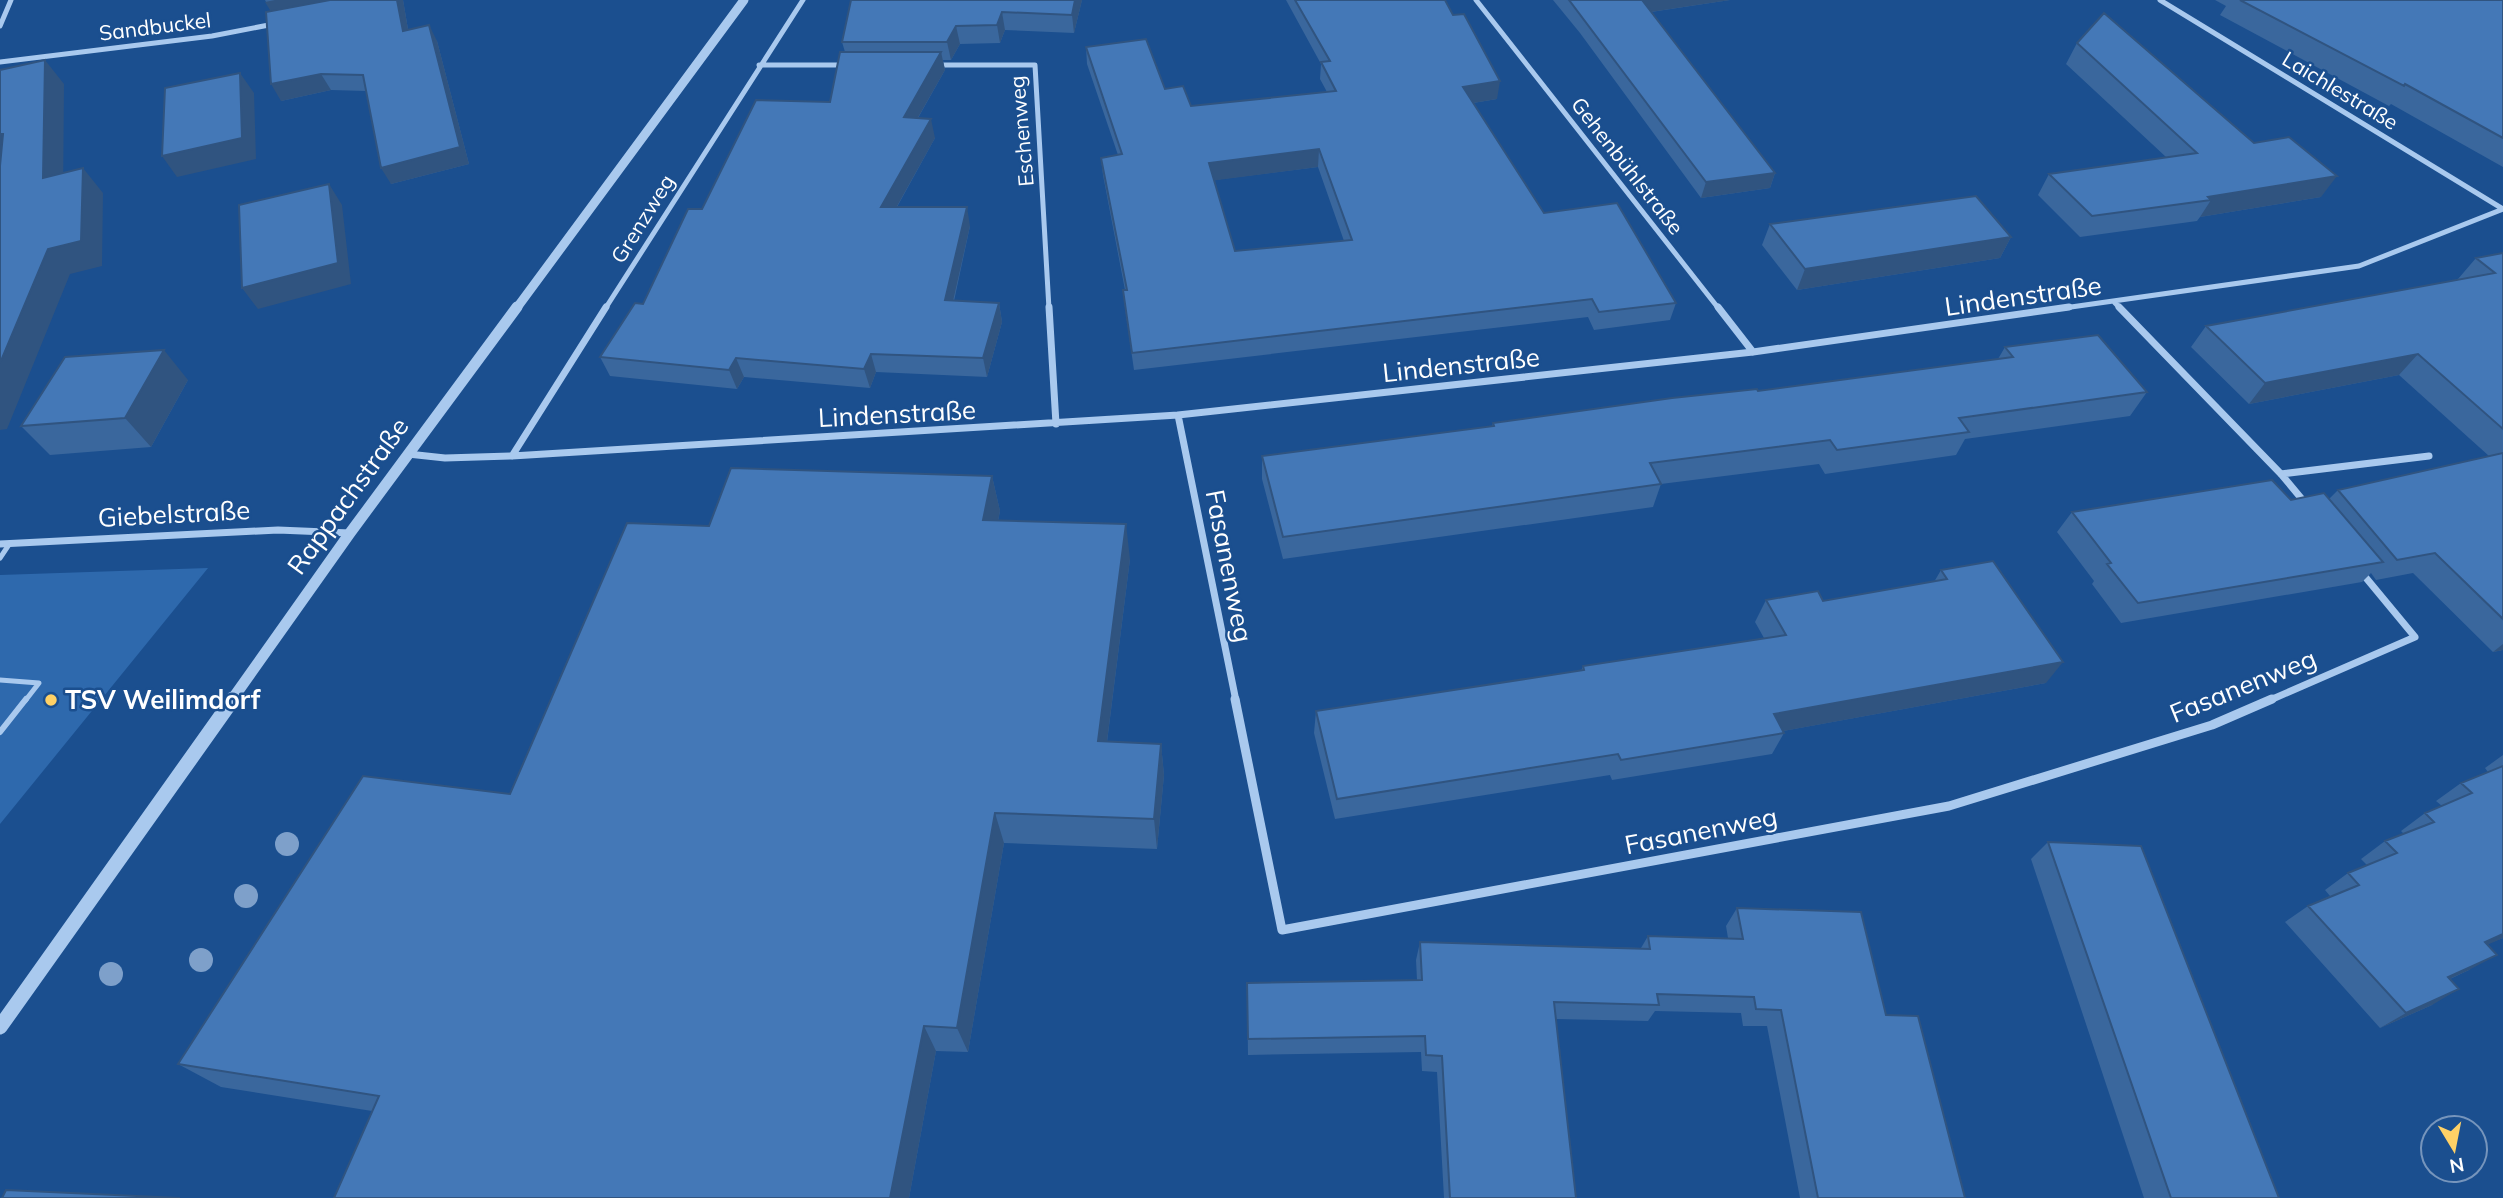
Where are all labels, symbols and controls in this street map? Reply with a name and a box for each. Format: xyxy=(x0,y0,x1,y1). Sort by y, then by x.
street label: Sandbuckel xyxy=(97,6,212,46)
street label: Laichlestraße xyxy=(2278,45,2403,135)
street label: Eschenweg xyxy=(1003,75,1039,188)
street label: Gehenbühlstraße xyxy=(1566,91,1690,239)
street label: Grenzweg xyxy=(605,169,680,268)
street label: Lindenstraße xyxy=(1942,268,2103,323)
street label: Lindenstraße xyxy=(1381,340,1541,389)
street label: Lindenstraße xyxy=(817,393,977,434)
street label: Rappachstraße xyxy=(280,411,416,581)
street label: Fasanenweg xyxy=(1199,487,1260,645)
street label: Giebelstraße xyxy=(97,493,251,534)
street label: Fasanenweg xyxy=(2165,641,2321,730)
place label: TSV Weilimdorf xyxy=(65,683,261,716)
marker: TSV Weilimdorf xyxy=(43,692,59,708)
street label: Fasanenweg xyxy=(1622,800,1780,861)
north arrow xyxy=(2419,1114,2489,1184)
text: N xyxy=(2448,1153,2466,1179)

